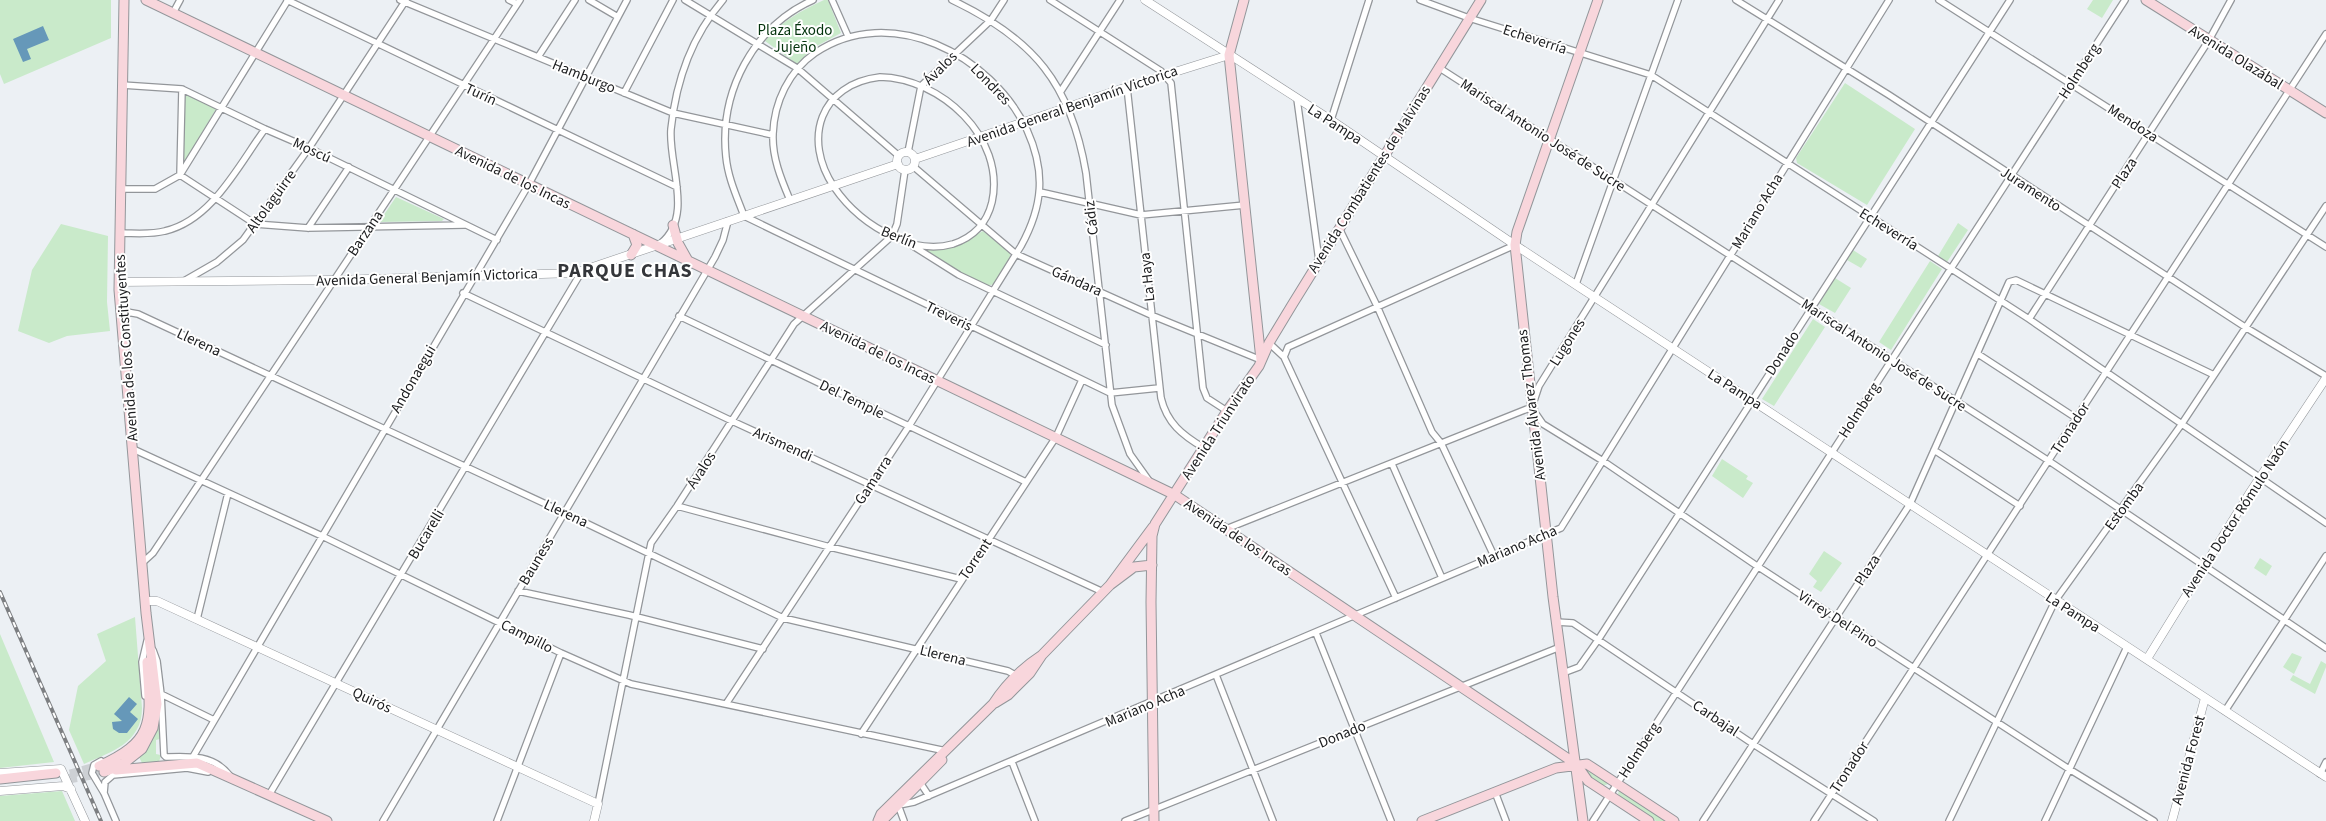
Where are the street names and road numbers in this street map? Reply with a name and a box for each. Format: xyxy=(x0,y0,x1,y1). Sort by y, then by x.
street label: Echeverría xyxy=(1500,19,1570,60)
street label: Avenida Olazábal xyxy=(2185,20,2287,95)
street label: Holmberg xyxy=(2054,39,2105,103)
street label: Ávalos xyxy=(919,47,962,90)
street label: Hamburgo xyxy=(549,54,619,99)
street label: Londres xyxy=(966,59,1016,110)
street label: Avenida General Benjamín Victorica xyxy=(964,60,1181,153)
street label: Mariscal Antonio José de Sucre xyxy=(1456,74,1630,197)
street label: Turín xyxy=(462,78,500,111)
street label: Avenida Combatientes de Malvinas xyxy=(1303,81,1436,277)
street label: La Pampa xyxy=(1303,99,1366,150)
street label: Mendoza xyxy=(2103,99,2162,148)
street label: Moscú xyxy=(289,132,334,168)
street label: Avenida de los Incas xyxy=(452,140,574,214)
street label: Plaza xyxy=(2106,154,2142,193)
street label: Juramento xyxy=(1996,162,2065,217)
street label: Altolaguirre xyxy=(241,165,301,237)
street label: Mariano Acha xyxy=(1727,169,1788,253)
street label: Cádiz xyxy=(1079,200,1104,236)
street label: Echeverría xyxy=(1855,203,1922,256)
street label: Barzana xyxy=(342,206,388,260)
street label: Berlín xyxy=(878,221,920,254)
street label: La Haya xyxy=(1134,251,1161,303)
street label: Avenida de los Constituyentes xyxy=(109,254,144,442)
street label: Gándara xyxy=(1048,261,1105,302)
street label: Avenida General Benjamín Victorica xyxy=(316,263,538,292)
street label: Mariscal Antonio José de Sucre xyxy=(1797,294,1971,417)
street label: Treveris xyxy=(922,296,976,337)
street label: Lugones xyxy=(1545,314,1590,370)
street label: Avenida de los Incas xyxy=(817,315,939,389)
street label: Llerena xyxy=(173,323,224,362)
street label: Donado xyxy=(1760,327,1805,380)
street label: Avenida Álvarez Thomas xyxy=(1512,328,1551,482)
street label: Andonaegui xyxy=(386,341,441,417)
street label: La Pampa xyxy=(1703,364,1766,415)
street label: Avenida Triunvirato xyxy=(1176,371,1260,484)
street label: Del Temple xyxy=(816,375,888,424)
street label: Holmberg xyxy=(1834,378,1885,442)
street label: Tronador xyxy=(2046,398,2095,458)
street label: Arismendi xyxy=(750,422,816,467)
street label: Avenida Doctor Rómulo Naón xyxy=(2176,435,2294,601)
street label: Ávalos xyxy=(682,448,721,493)
street label: Gamarra xyxy=(850,452,897,509)
street label: Estomba xyxy=(2100,478,2149,535)
street label: Llerena xyxy=(540,494,591,533)
street label: Avenida de los Incas xyxy=(1180,494,1296,581)
street label: Bucarelli xyxy=(403,505,450,563)
street label: Mariano Acha xyxy=(1474,520,1560,573)
street label: Bauness xyxy=(514,533,559,589)
street label: Torrent xyxy=(954,534,997,584)
street label: Plaza xyxy=(1849,551,1885,590)
street label: Virrey Del Pino xyxy=(1794,586,1882,653)
street label: La Pampa xyxy=(2041,587,2104,638)
street label: Campillo xyxy=(497,614,557,659)
street label: Llerena xyxy=(918,640,968,671)
street label: Mariano Acha xyxy=(1102,680,1188,733)
street label: Quirós xyxy=(349,682,395,719)
street label: Carbajal xyxy=(1688,695,1743,742)
street label: Avenida Forest xyxy=(2166,713,2211,807)
street label: Donado xyxy=(1315,715,1369,753)
street label: Holmberg xyxy=(1614,718,1665,782)
street label: Tronador xyxy=(1825,737,1874,797)

